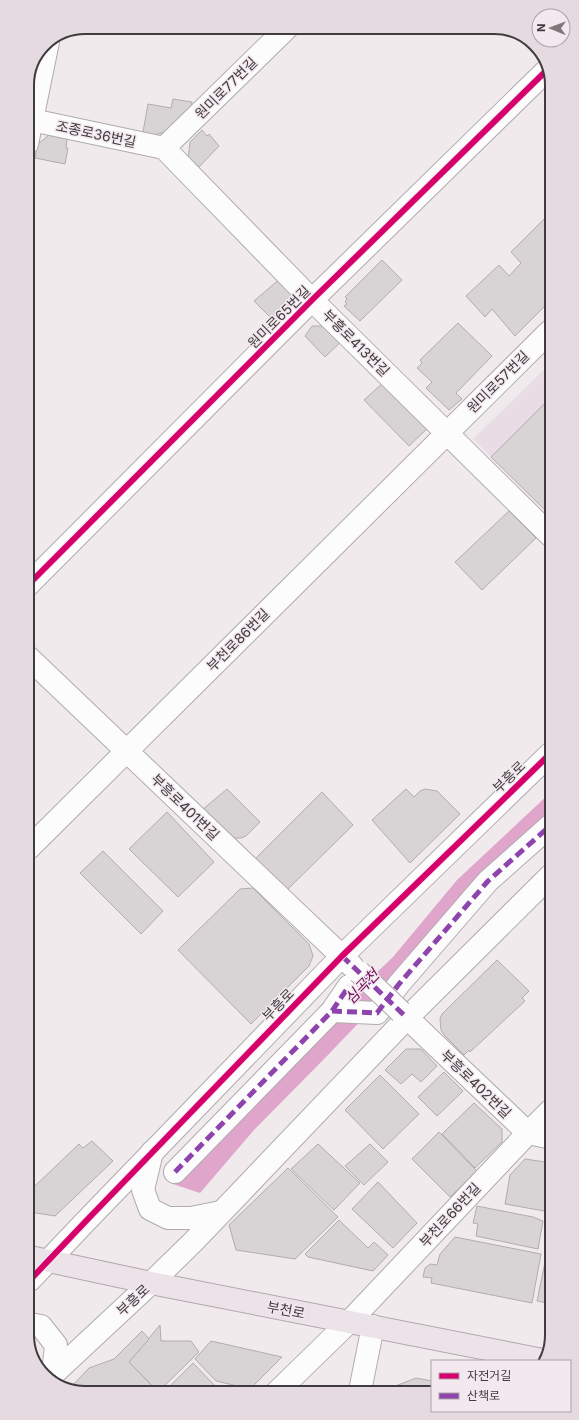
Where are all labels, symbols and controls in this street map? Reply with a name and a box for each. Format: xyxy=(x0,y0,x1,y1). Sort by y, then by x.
north arrow xyxy=(531,8,571,48)
text: N xyxy=(534,24,548,32)
street label: 원미로77번길 xyxy=(191,53,260,122)
street label: 조종로36번길 xyxy=(54,117,138,150)
street label: 원미로65번길 xyxy=(244,282,314,352)
street label: 부흥로413번길 xyxy=(319,306,393,380)
street label: 원미로57번길 xyxy=(463,347,532,416)
street label: 부천로86번길 xyxy=(203,605,273,675)
street label: 부흥로 xyxy=(489,757,529,796)
street label: 부흥로401번길 xyxy=(148,770,223,843)
water label: 심곡천 xyxy=(340,964,384,1008)
street label: 부흥로 xyxy=(258,985,297,1024)
street label: 부흥로402번길 xyxy=(438,1046,515,1121)
street label: 부천로66번길 xyxy=(416,1179,484,1250)
street label: 부흥로 xyxy=(113,1280,153,1319)
street label: 부천로 xyxy=(266,1297,307,1322)
legend xyxy=(431,1360,571,1412)
text: 자전거길 xyxy=(467,1368,511,1383)
text: 산책로 xyxy=(467,1388,500,1403)

